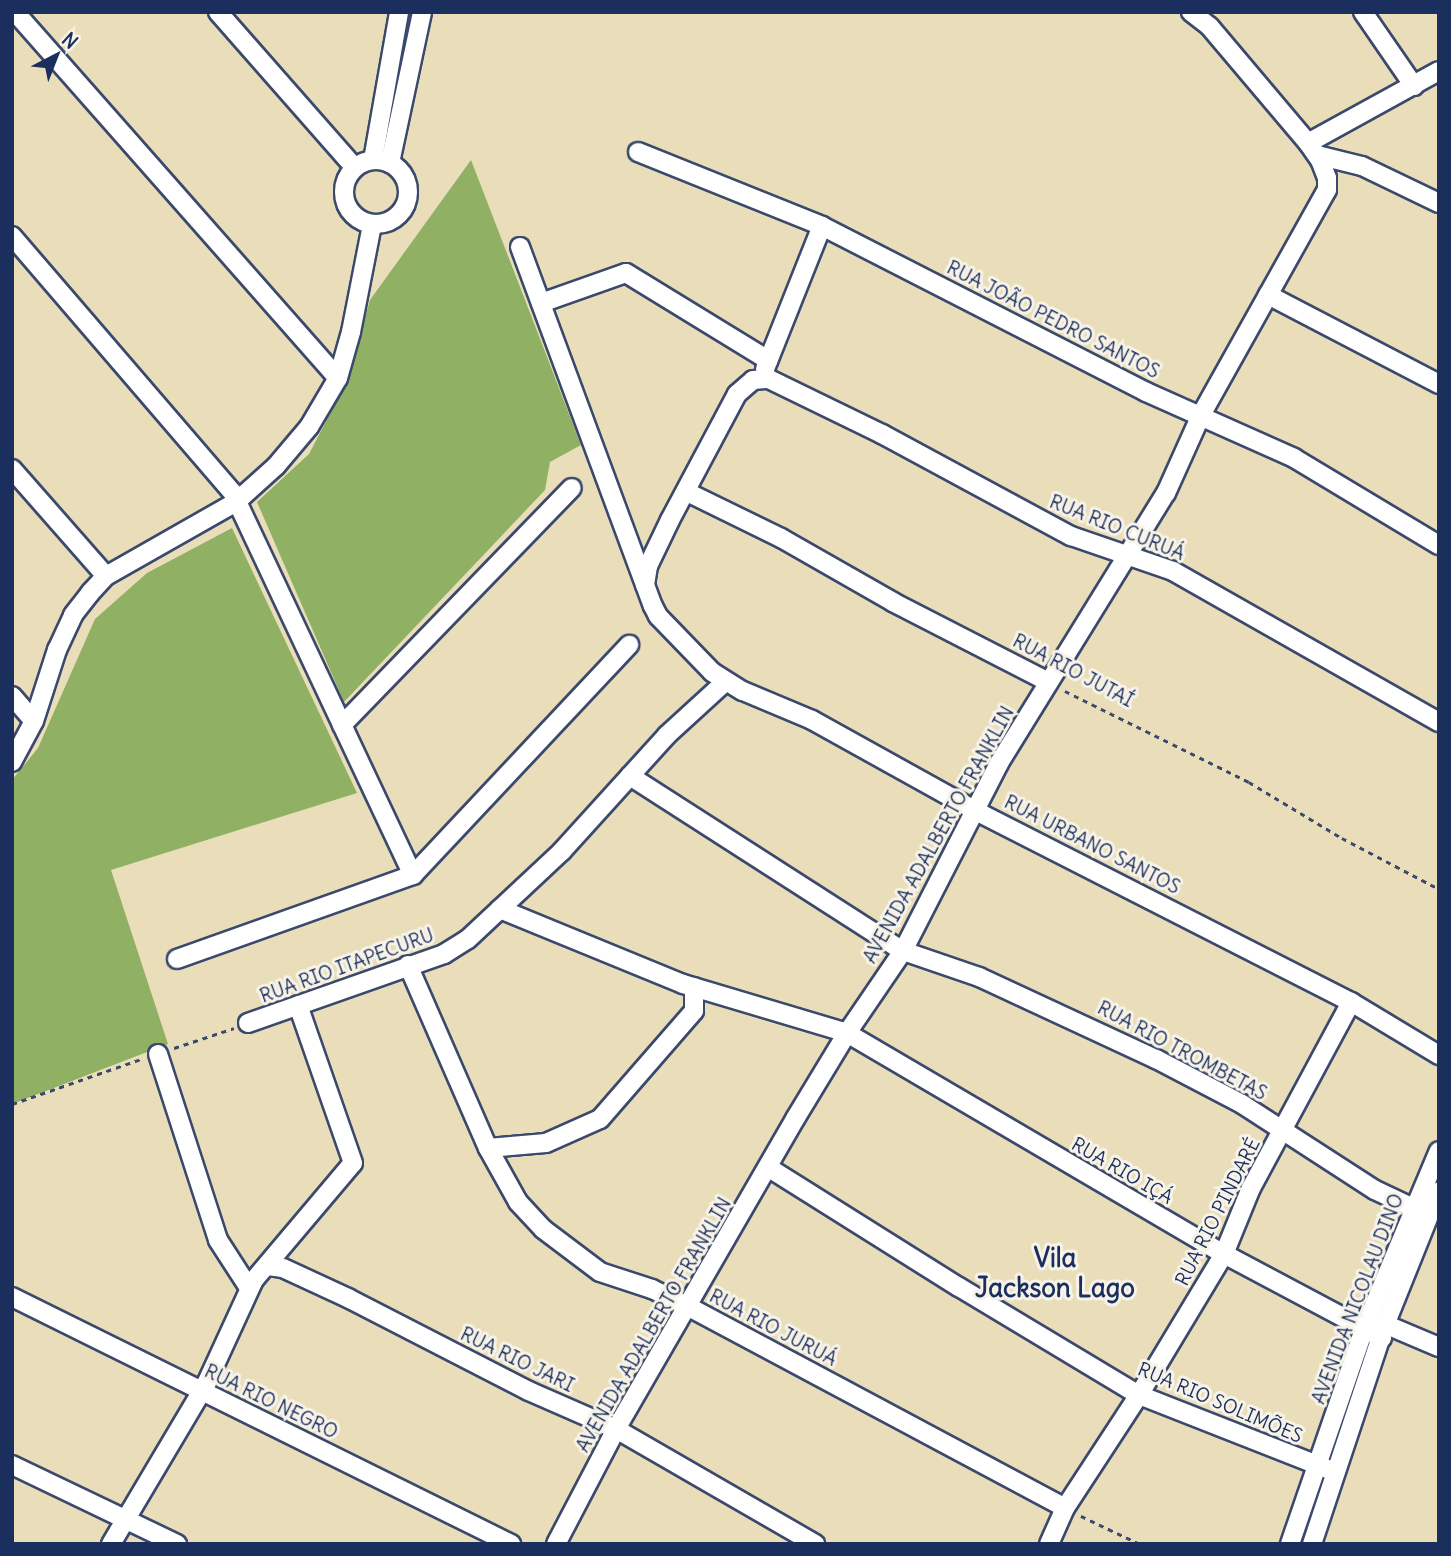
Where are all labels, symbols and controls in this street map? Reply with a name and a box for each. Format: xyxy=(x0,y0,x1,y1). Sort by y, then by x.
north arrow xyxy=(21,21,91,91)
text: N xyxy=(57,27,83,54)
street label: RUA JOÃO PEDRO SANTOS xyxy=(943,256,1163,384)
street label: RUA RIO CURUÁ xyxy=(1046,490,1188,566)
street label: RUA RIO JUTAÍ xyxy=(1009,630,1137,712)
street label: AVENIDA ADALBERTO FRANKLIN xyxy=(859,703,1019,967)
street label: RUA URBANO SANTOS xyxy=(1000,791,1184,899)
street label: RUA RIO ITAPECURU xyxy=(257,924,437,1008)
street label: RUA RIO TROMBETAS xyxy=(1093,997,1271,1105)
street label: RUA RIO IÇÁ xyxy=(1067,1133,1177,1209)
street label: RUA RIO PINDARÉ xyxy=(1171,1134,1265,1290)
street label: AVENIDA NICOLAU DINO xyxy=(1307,1191,1409,1407)
street label: AVENIDA ADALBERTO FRANKLIN xyxy=(572,1194,736,1456)
district label: Vila Jackson Lago xyxy=(975,1242,1135,1304)
street label: RUA RIO JURUÁ xyxy=(705,1285,841,1371)
street label: RUA RIO JARI xyxy=(457,1323,577,1397)
street label: RUA RIO SOLIMÕES xyxy=(1134,1358,1306,1448)
street label: RUA RIO NEGRO xyxy=(201,1360,341,1444)

